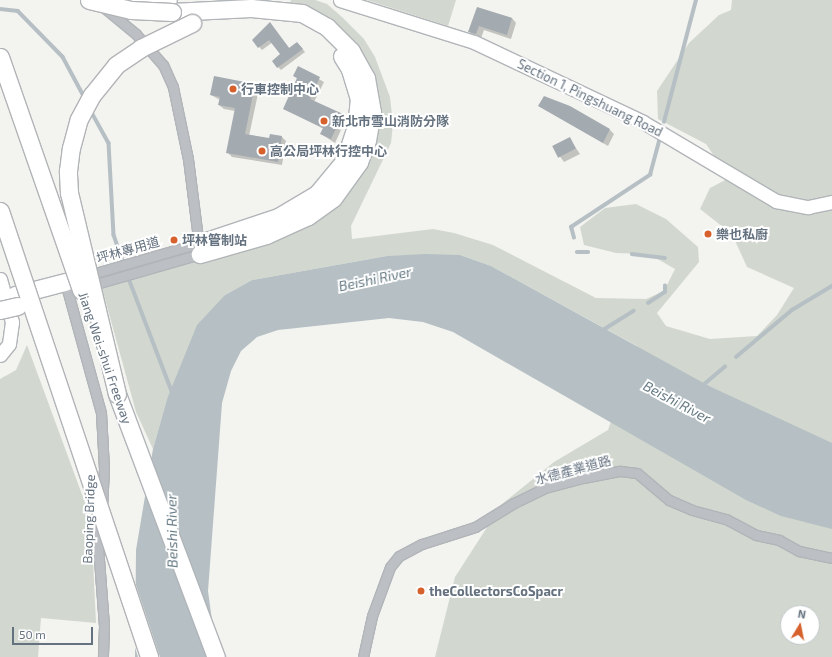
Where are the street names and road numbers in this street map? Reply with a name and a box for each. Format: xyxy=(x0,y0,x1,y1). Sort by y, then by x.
street label: Section 1, Pingshuang Road xyxy=(515,56,665,140)
street label: 坪林專用道 xyxy=(95,234,161,266)
street label: Jiang Wei-shui Freeway xyxy=(75,290,135,426)
street label: 水德產業道路 xyxy=(533,452,613,488)
street label: Baoping Bridge xyxy=(80,474,98,564)

